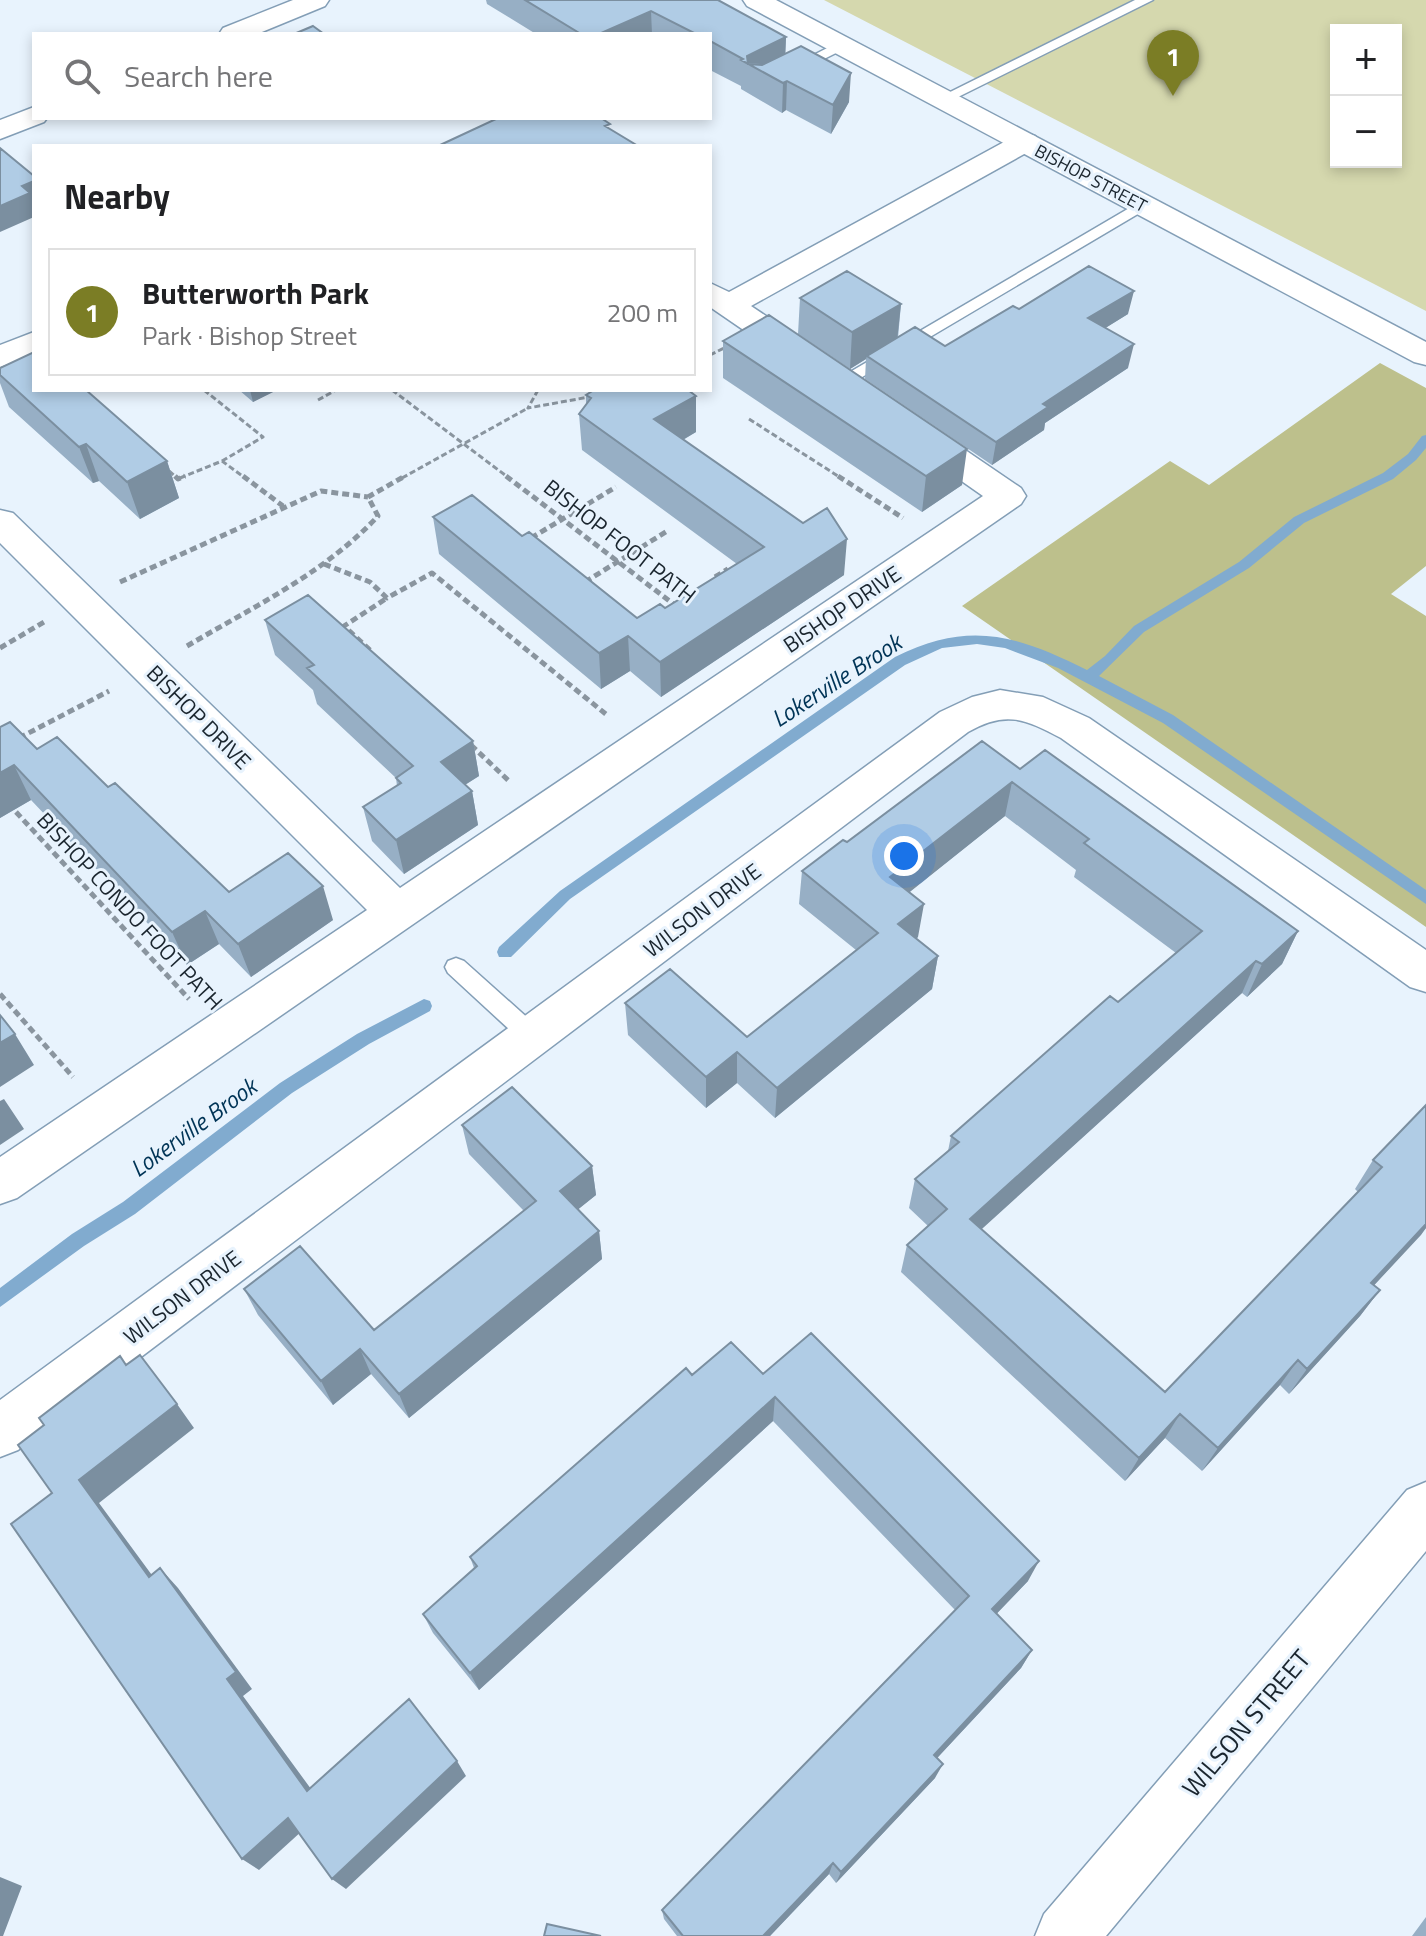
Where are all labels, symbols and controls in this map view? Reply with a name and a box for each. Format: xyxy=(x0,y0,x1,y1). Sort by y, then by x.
map controls xyxy=(1330,24,1402,168)
button: + xyxy=(1330,24,1402,96)
pin: 1 xyxy=(1147,30,1199,96)
search box xyxy=(32,32,712,120)
text: Search here xyxy=(124,53,273,99)
icon: search xyxy=(60,54,104,98)
button: − xyxy=(1330,96,1402,168)
street label: BISHOP STREET xyxy=(1030,137,1152,219)
text: Nearby xyxy=(64,170,170,222)
text: Butterworth Park xyxy=(142,270,369,316)
text: 1 xyxy=(85,293,99,332)
text: 200 m xyxy=(607,293,678,332)
text: Park · Bishop Street xyxy=(142,316,357,355)
street label: BISHOP FOOT PATH xyxy=(536,471,704,611)
street label: BISHOP DRIVE xyxy=(776,557,908,661)
water label: Lokerville Brook xyxy=(764,623,911,736)
street label: BISHOP DRIVE xyxy=(139,657,259,777)
street label: BISHOP CONDO FOOT PATH xyxy=(29,804,231,1018)
your location xyxy=(884,836,924,876)
street label: WILSON DRIVE xyxy=(636,854,768,966)
water label: Lokerville Brook xyxy=(122,1067,267,1185)
street label: WILSON DRIVE xyxy=(116,1241,248,1353)
street label: WILSON STREET xyxy=(1172,1640,1320,1805)

